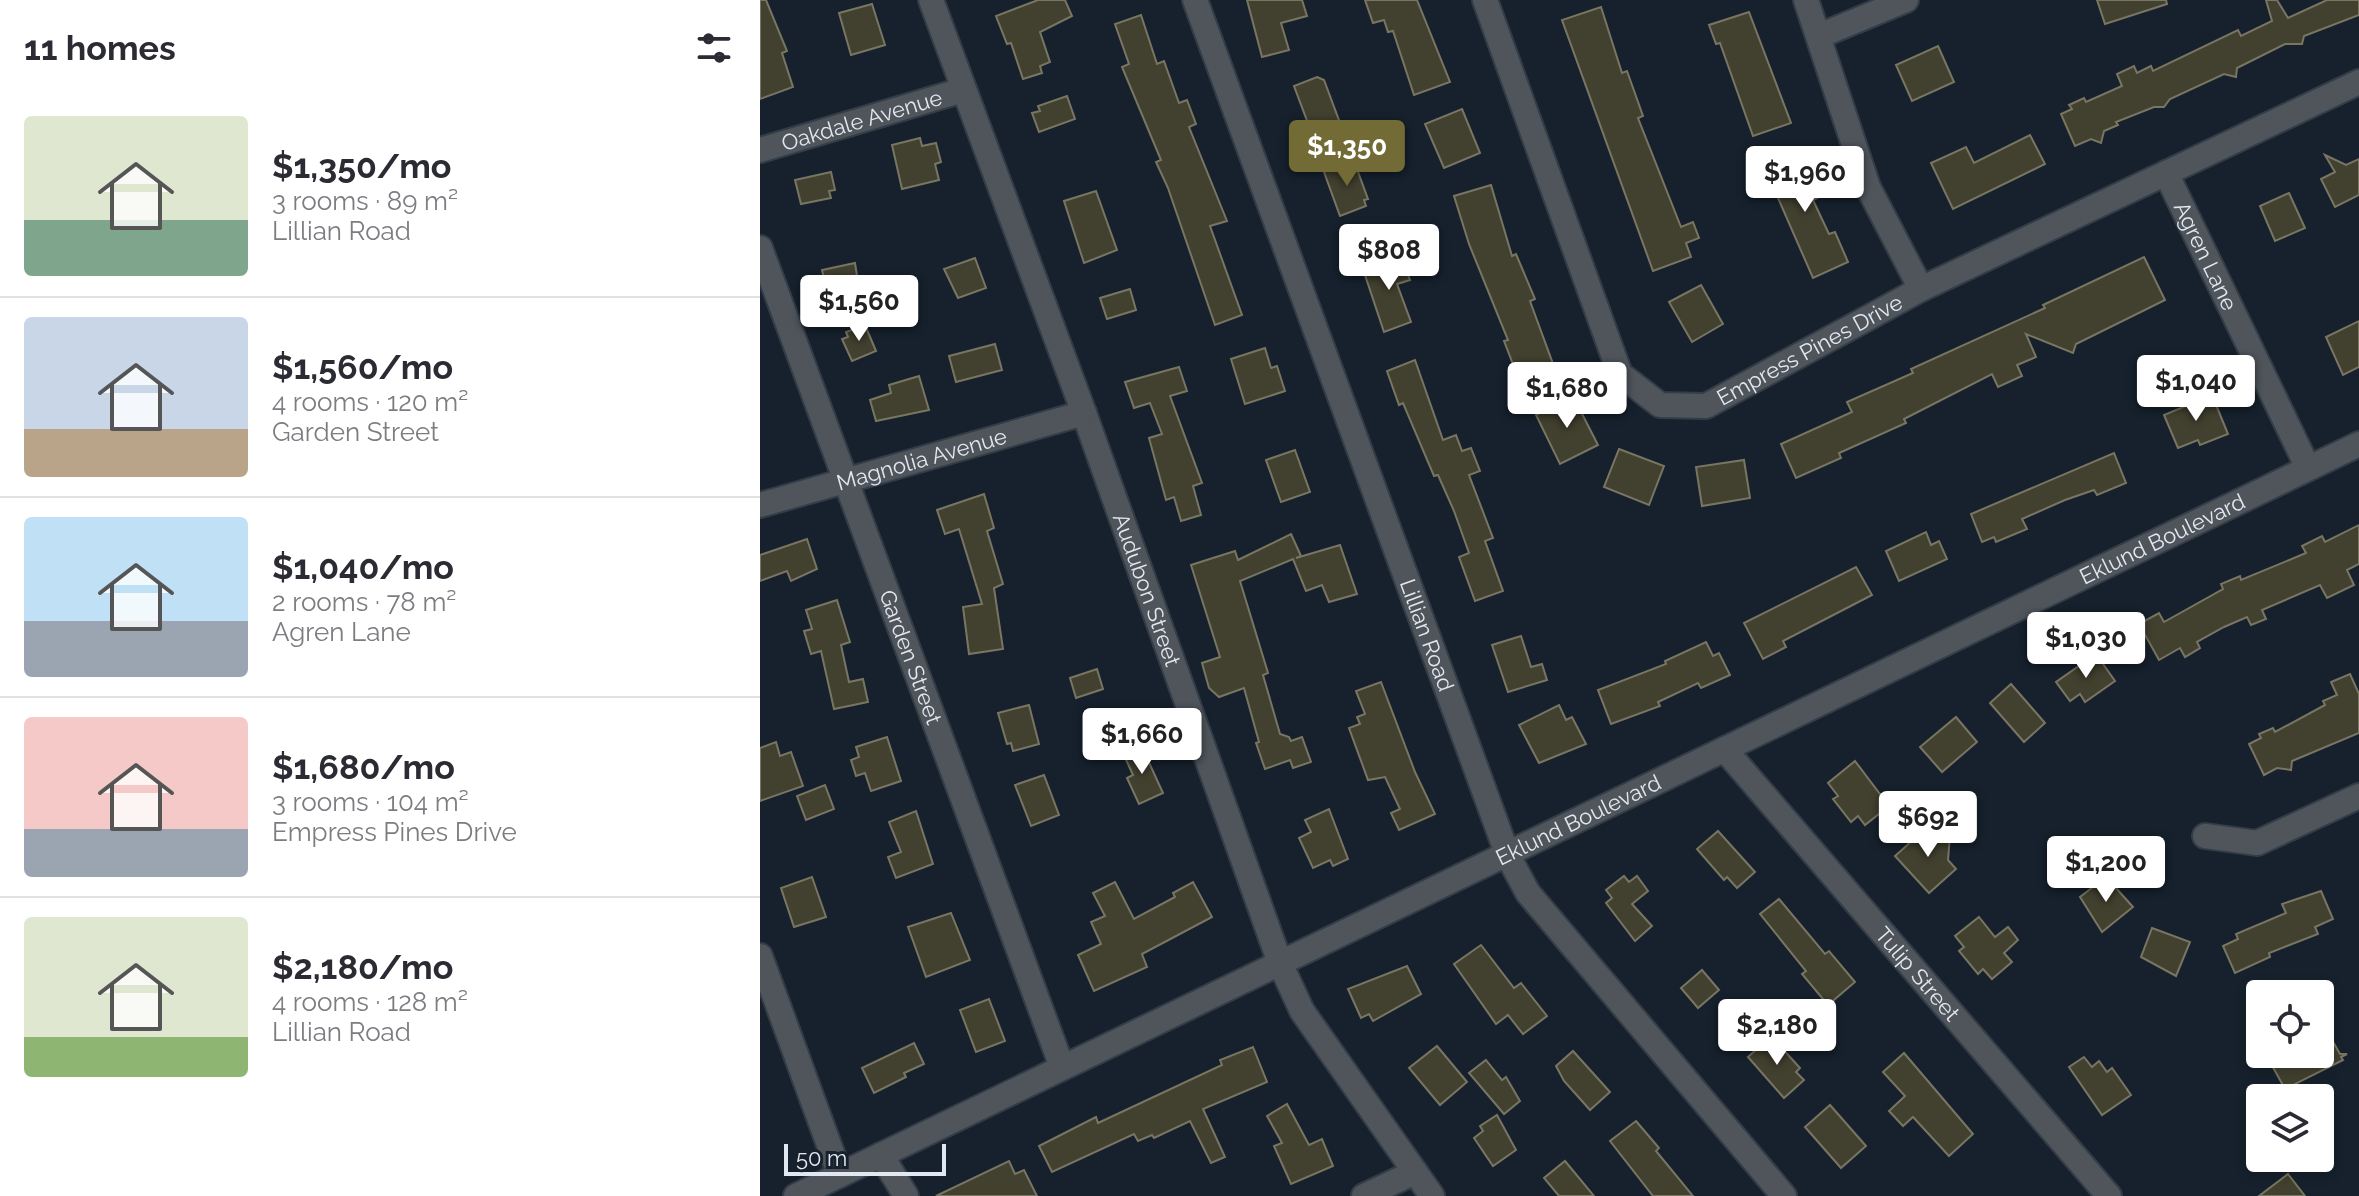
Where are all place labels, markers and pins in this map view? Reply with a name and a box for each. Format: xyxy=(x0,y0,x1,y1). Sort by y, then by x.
pin: $1,350 xyxy=(1282,120,1412,188)
pin: $1,960 xyxy=(1740,146,1870,214)
pin: $808 xyxy=(1342,224,1436,292)
pin: $1,560 xyxy=(794,275,924,343)
pin: $1,040 xyxy=(2131,355,2261,423)
pin: $1,680 xyxy=(1502,362,1632,430)
pin: $1,030 xyxy=(2021,612,2151,680)
pin: $1,660 xyxy=(1077,708,1207,776)
pin: $692 xyxy=(1881,791,1975,859)
pin: $1,200 xyxy=(2041,836,2171,904)
pin: $2,180 xyxy=(1712,999,1842,1067)

